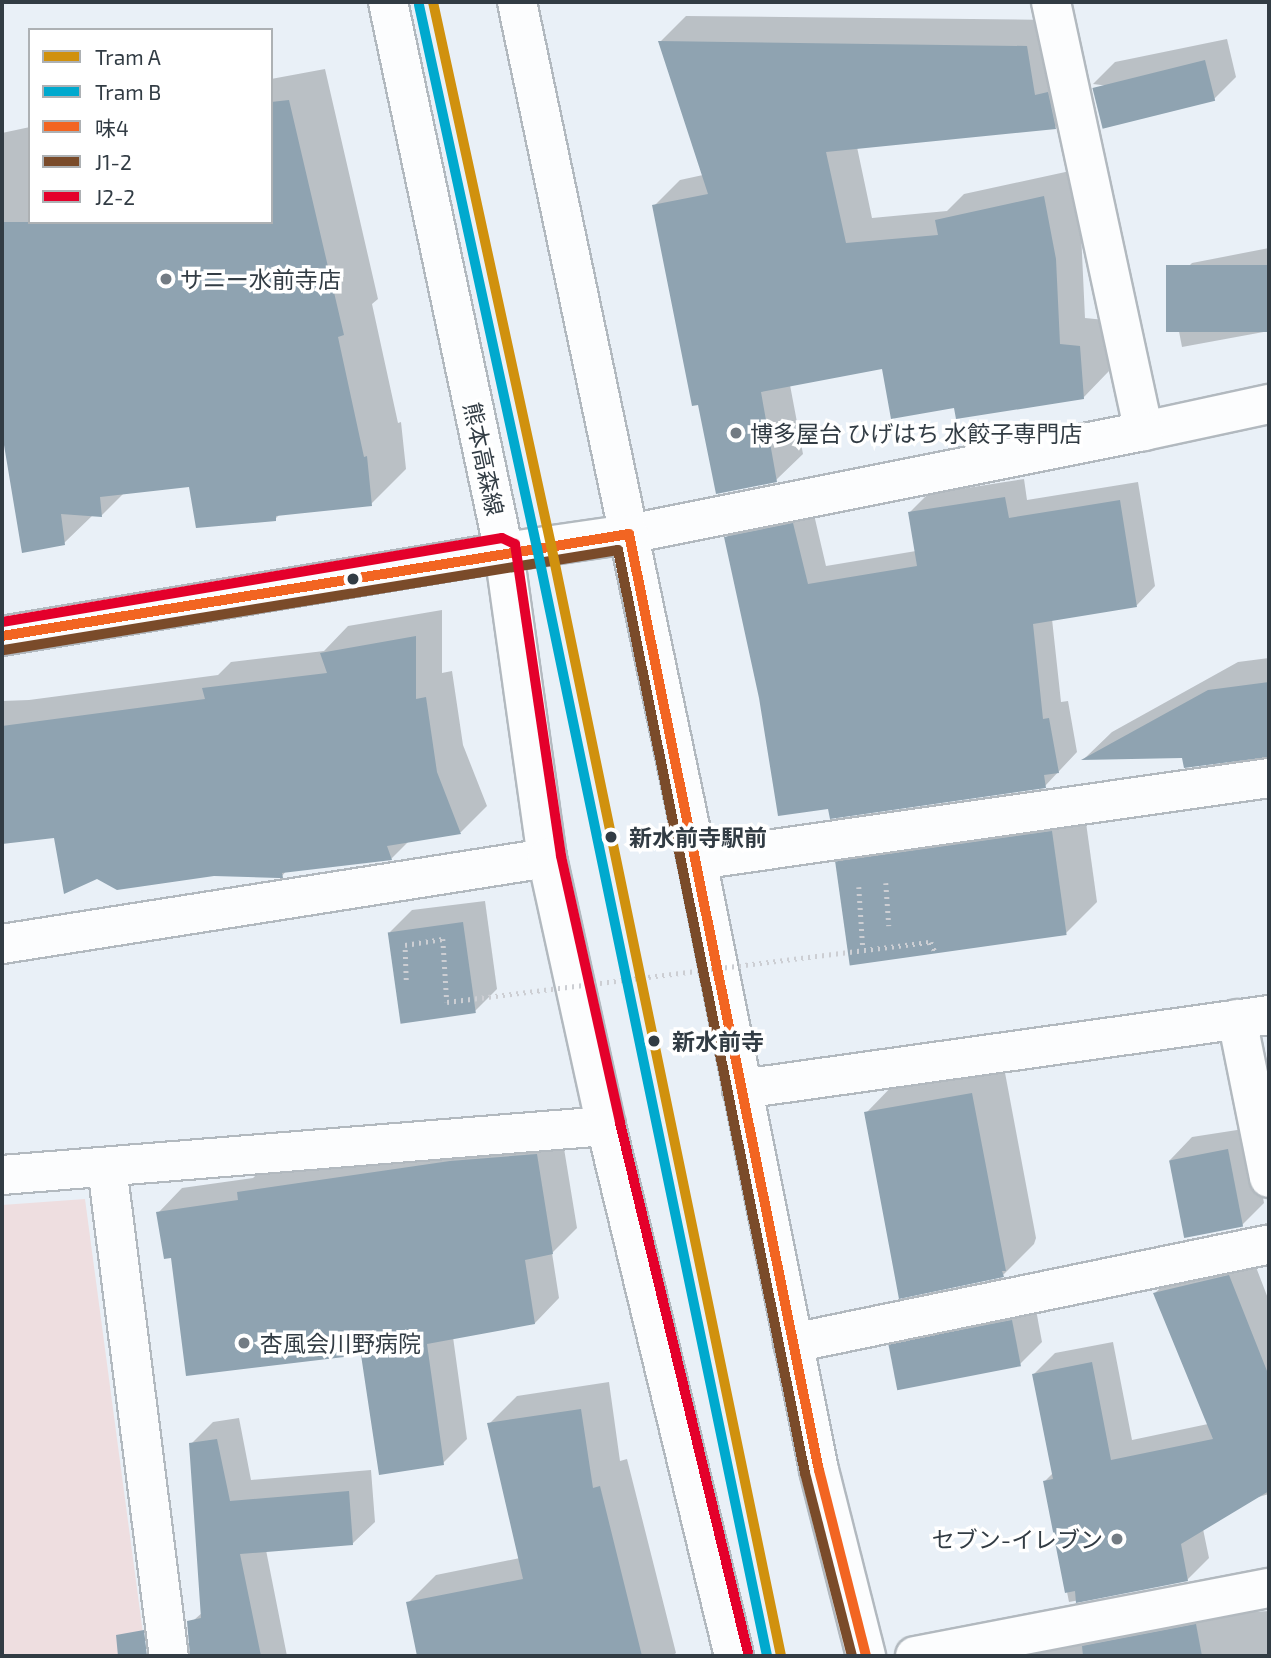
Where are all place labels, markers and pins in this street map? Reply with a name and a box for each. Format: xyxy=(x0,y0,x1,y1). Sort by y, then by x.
place label: サニー水前寺店 xyxy=(180,265,341,293)
marker: サニー水前寺店 xyxy=(158,271,174,287)
place label: 博多屋台 ひげはち 水餃子専門店 xyxy=(750,419,1082,447)
marker: 博多屋台 ひげはち 水餃子専門店 xyxy=(728,425,744,441)
unlabelled marker xyxy=(346,572,360,586)
place label: 新水前寺駅前 xyxy=(629,823,767,851)
marker: 新水前寺駅前 xyxy=(599,825,623,849)
place label: 新水前寺 xyxy=(672,1027,764,1055)
marker: 新水前寺 xyxy=(642,1029,666,1053)
place label: 杏風会川野病院 xyxy=(260,1329,421,1357)
marker: 杏風会川野病院 xyxy=(234,1333,254,1353)
place label: セブン-イレブン xyxy=(932,1525,1103,1553)
marker: セブン-イレブン xyxy=(1109,1531,1125,1547)

